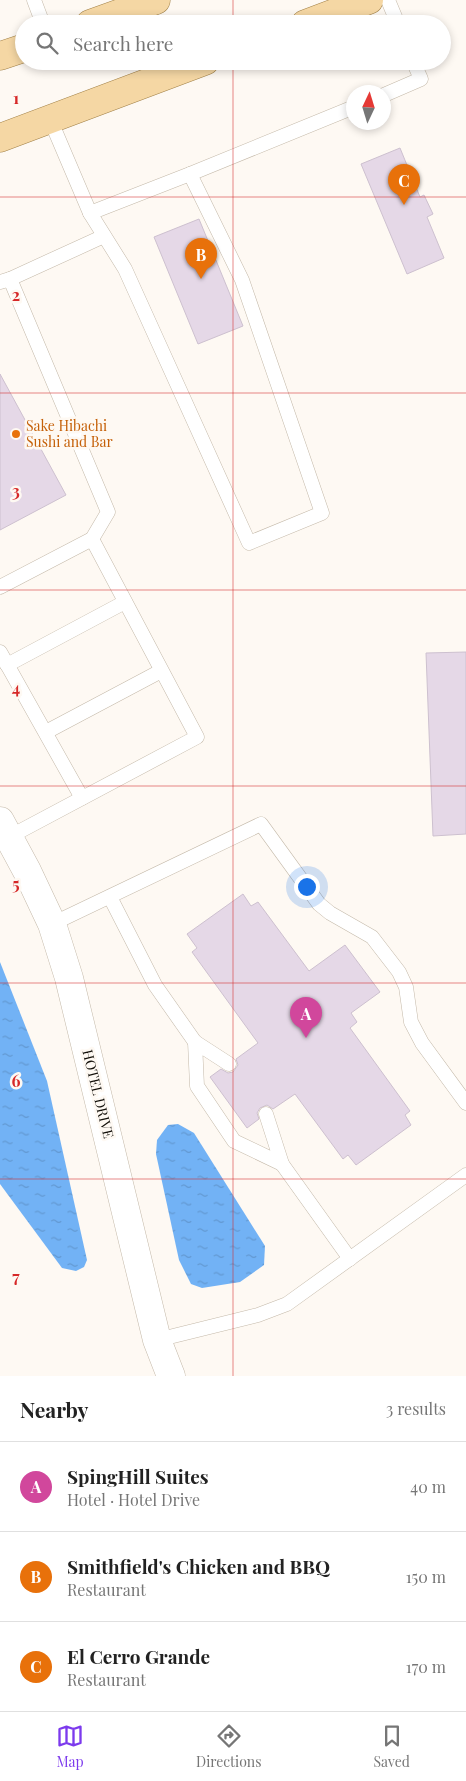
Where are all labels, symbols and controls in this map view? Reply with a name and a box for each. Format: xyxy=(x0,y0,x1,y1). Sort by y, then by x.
search box xyxy=(15,15,451,70)
icon: search xyxy=(33,29,61,57)
text: Search here xyxy=(73,30,173,56)
north arrow xyxy=(346,85,391,130)
text: 1 xyxy=(13,87,19,108)
pin: C xyxy=(388,164,420,205)
pin: B xyxy=(185,238,217,279)
text: 2 xyxy=(12,284,20,305)
place label: Sake Hibachi Sushi and Bar xyxy=(26,416,113,451)
marker: Sake Hibachi Sushi and Bar xyxy=(10,428,22,440)
text: 3 xyxy=(12,480,20,501)
text: 4 xyxy=(12,677,20,698)
text: 5 xyxy=(12,873,20,894)
your location xyxy=(294,874,320,900)
pin: A xyxy=(290,997,322,1038)
street label: HOTEL DRIVE xyxy=(78,1047,119,1140)
text: 6 xyxy=(12,1070,21,1091)
text: 7 xyxy=(12,1266,20,1287)
text: Nearby xyxy=(20,1395,89,1423)
text: 3 results xyxy=(386,1398,446,1419)
text: SpingHill Suites xyxy=(67,1463,209,1489)
text: A xyxy=(31,1476,41,1497)
text: 40 m xyxy=(410,1476,446,1497)
text: Hotel · Hotel Drive xyxy=(67,1489,200,1510)
text: Smithfield's Chicken and BBQ xyxy=(67,1553,330,1579)
text: B xyxy=(31,1566,41,1587)
text: 150 m xyxy=(406,1566,446,1587)
text: Restaurant xyxy=(67,1579,146,1600)
text: El Cerro Grande xyxy=(67,1643,210,1669)
text: C xyxy=(30,1656,42,1677)
text: 170 m xyxy=(406,1656,446,1677)
text: Restaurant xyxy=(67,1669,146,1690)
tab: Map xyxy=(56,1722,84,1771)
tab: Directions xyxy=(196,1722,261,1771)
tab: Saved xyxy=(374,1722,410,1771)

